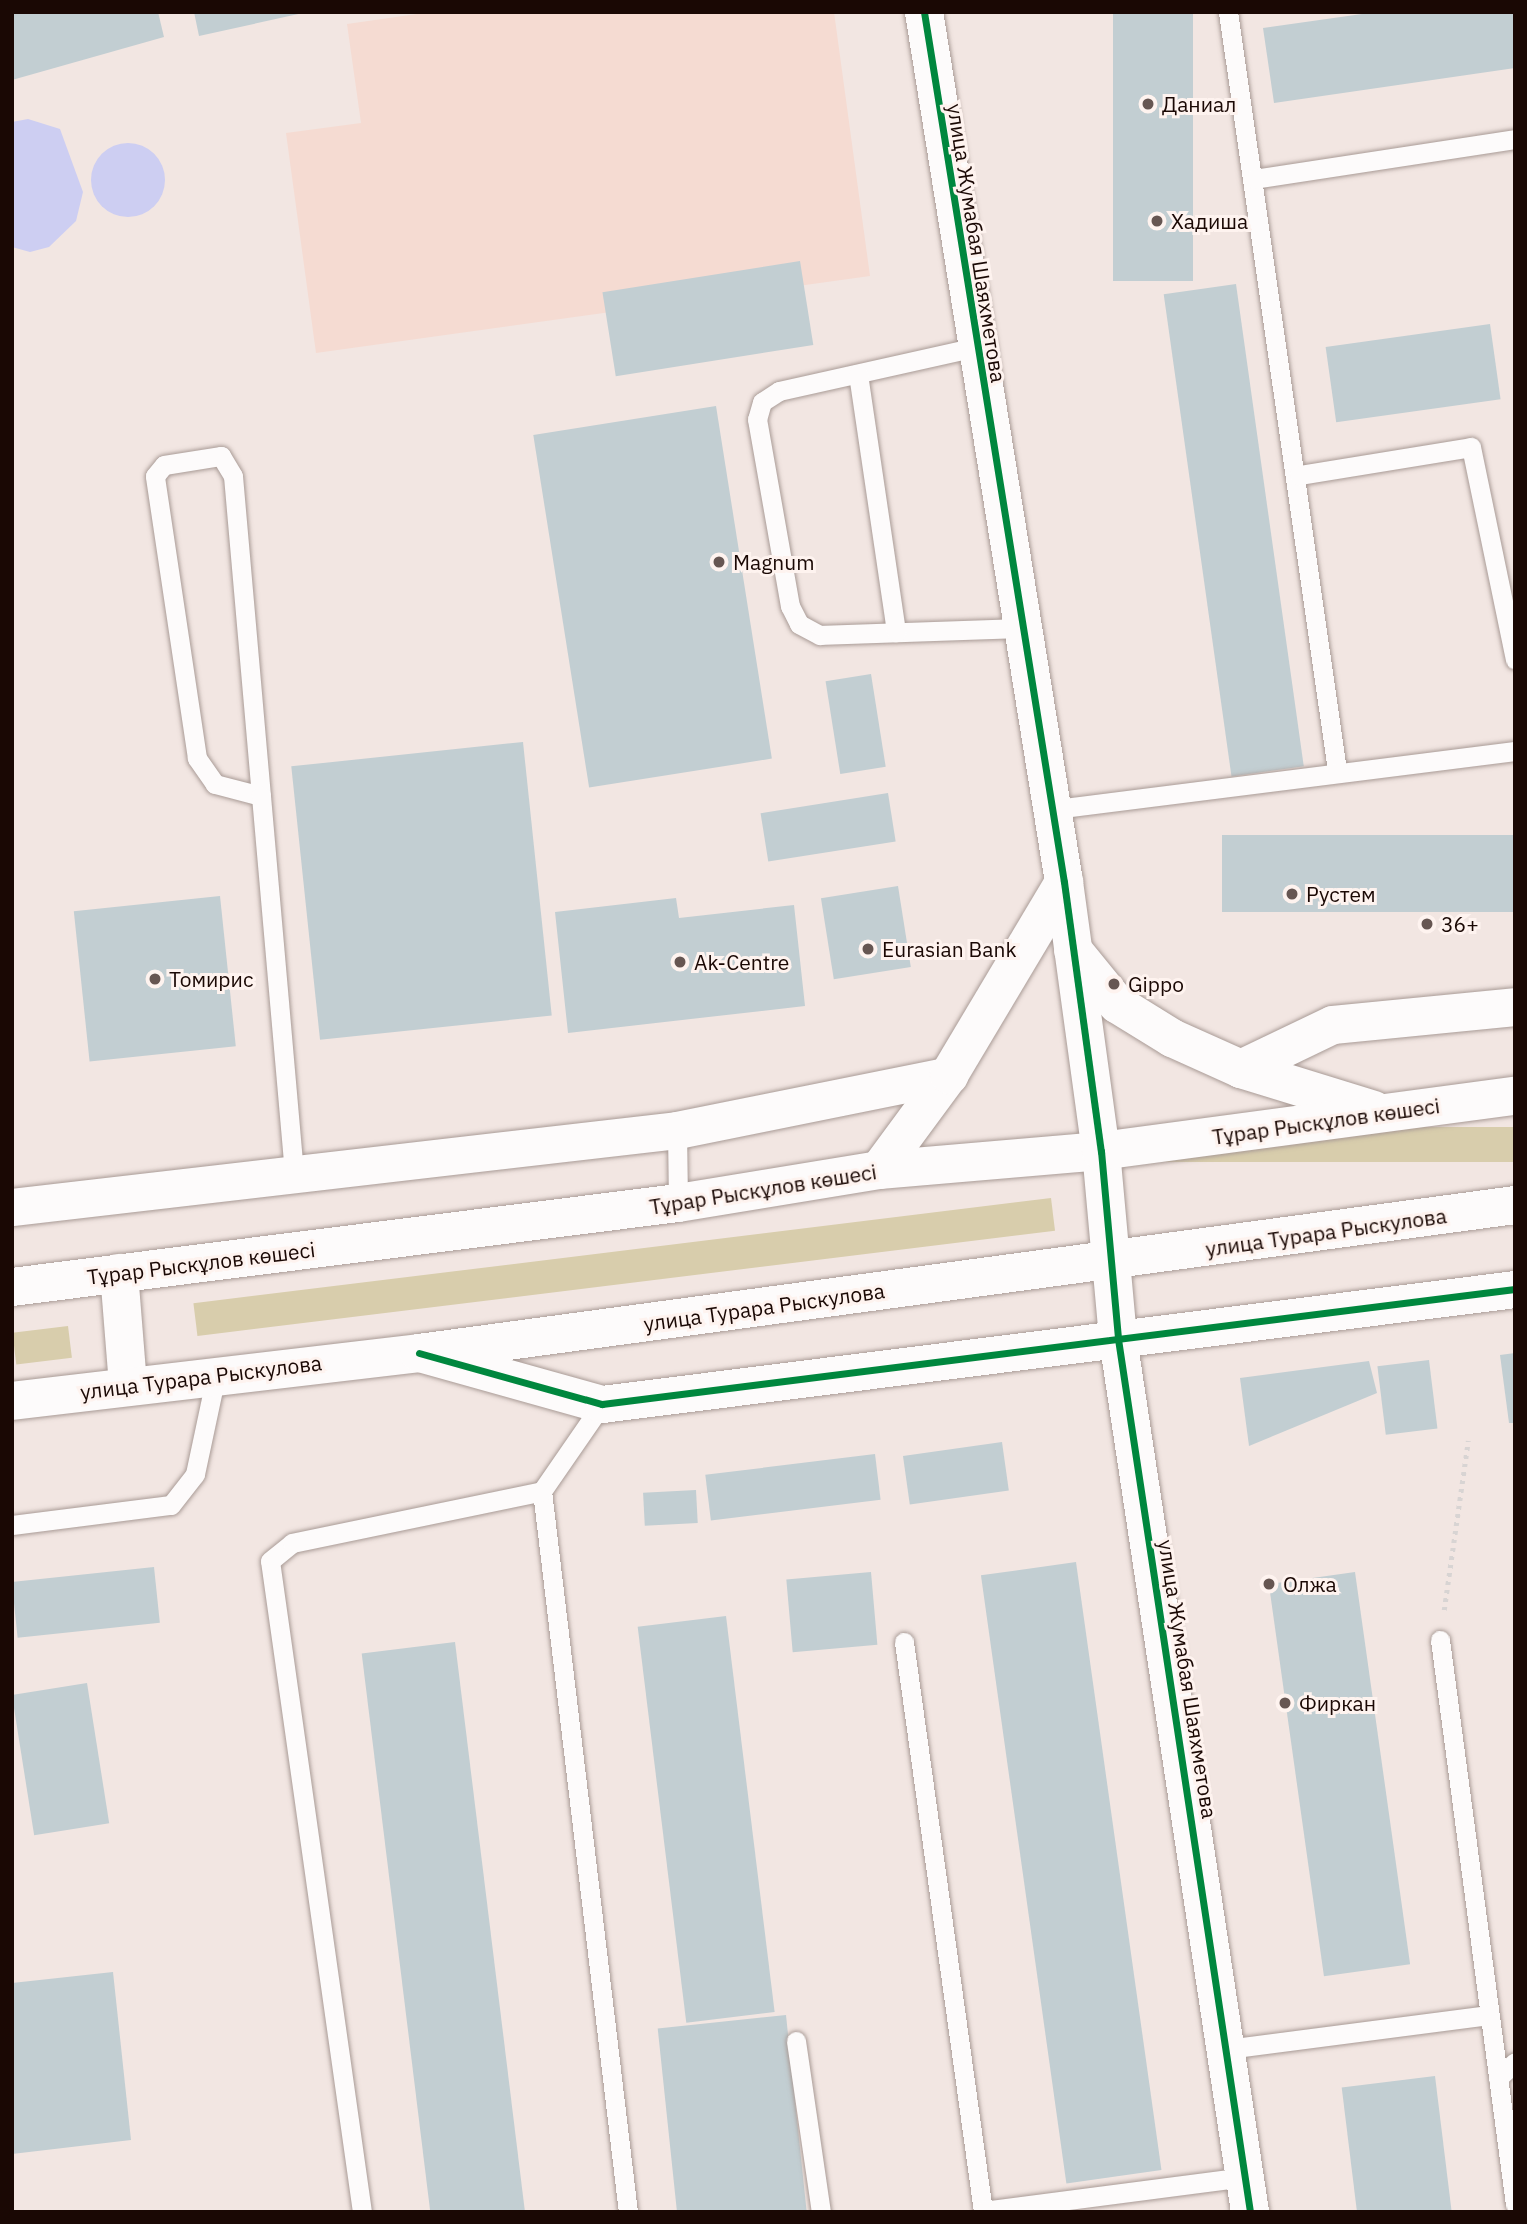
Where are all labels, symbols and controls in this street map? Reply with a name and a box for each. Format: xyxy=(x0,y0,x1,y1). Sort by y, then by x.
place label: Даниал xyxy=(1162,91,1236,117)
marker: Даниал xyxy=(1140,96,1156,112)
street label: улица Жумабая Шаяхметова xyxy=(942,102,1012,384)
place label: Хадиша xyxy=(1171,208,1248,234)
marker: Хадиша xyxy=(1149,213,1165,229)
place label: Magnum xyxy=(733,549,815,575)
marker: Magnum xyxy=(711,554,727,570)
place label: Рустем xyxy=(1306,881,1376,907)
marker: Рустем xyxy=(1284,886,1300,902)
place label: 36+ xyxy=(1441,911,1479,937)
marker: 36+ xyxy=(1419,916,1435,932)
place label: Eurasian Bank xyxy=(882,936,1017,962)
marker: Eurasian Bank xyxy=(860,941,876,957)
place label: Ak-Centre xyxy=(694,949,789,975)
marker: Ak-Centre xyxy=(672,954,688,970)
place label: Томирис xyxy=(169,966,253,992)
marker: Томирис xyxy=(147,971,163,987)
place label: Gippo xyxy=(1128,971,1184,997)
marker: Gippo xyxy=(1106,976,1122,992)
street label: Тұрар Рыскұлов көшесі xyxy=(1211,1093,1441,1149)
street label: Тұрар Рыскұлов көшесі xyxy=(648,1159,878,1219)
street label: улица Турара Рыскулова xyxy=(1204,1203,1448,1261)
street label: Тұрар Рыскұлов көшесі xyxy=(86,1237,316,1289)
street label: улица Турара Рыскулова xyxy=(642,1278,886,1336)
street label: улица Турара Рыскулова xyxy=(79,1350,323,1404)
street label: улица Жумабая Шаяхметова xyxy=(1153,1538,1223,1820)
place label: Олжа xyxy=(1283,1571,1337,1597)
marker: Олжа xyxy=(1261,1576,1277,1592)
place label: Фиркан xyxy=(1299,1690,1376,1716)
marker: Фиркан xyxy=(1277,1695,1293,1711)

